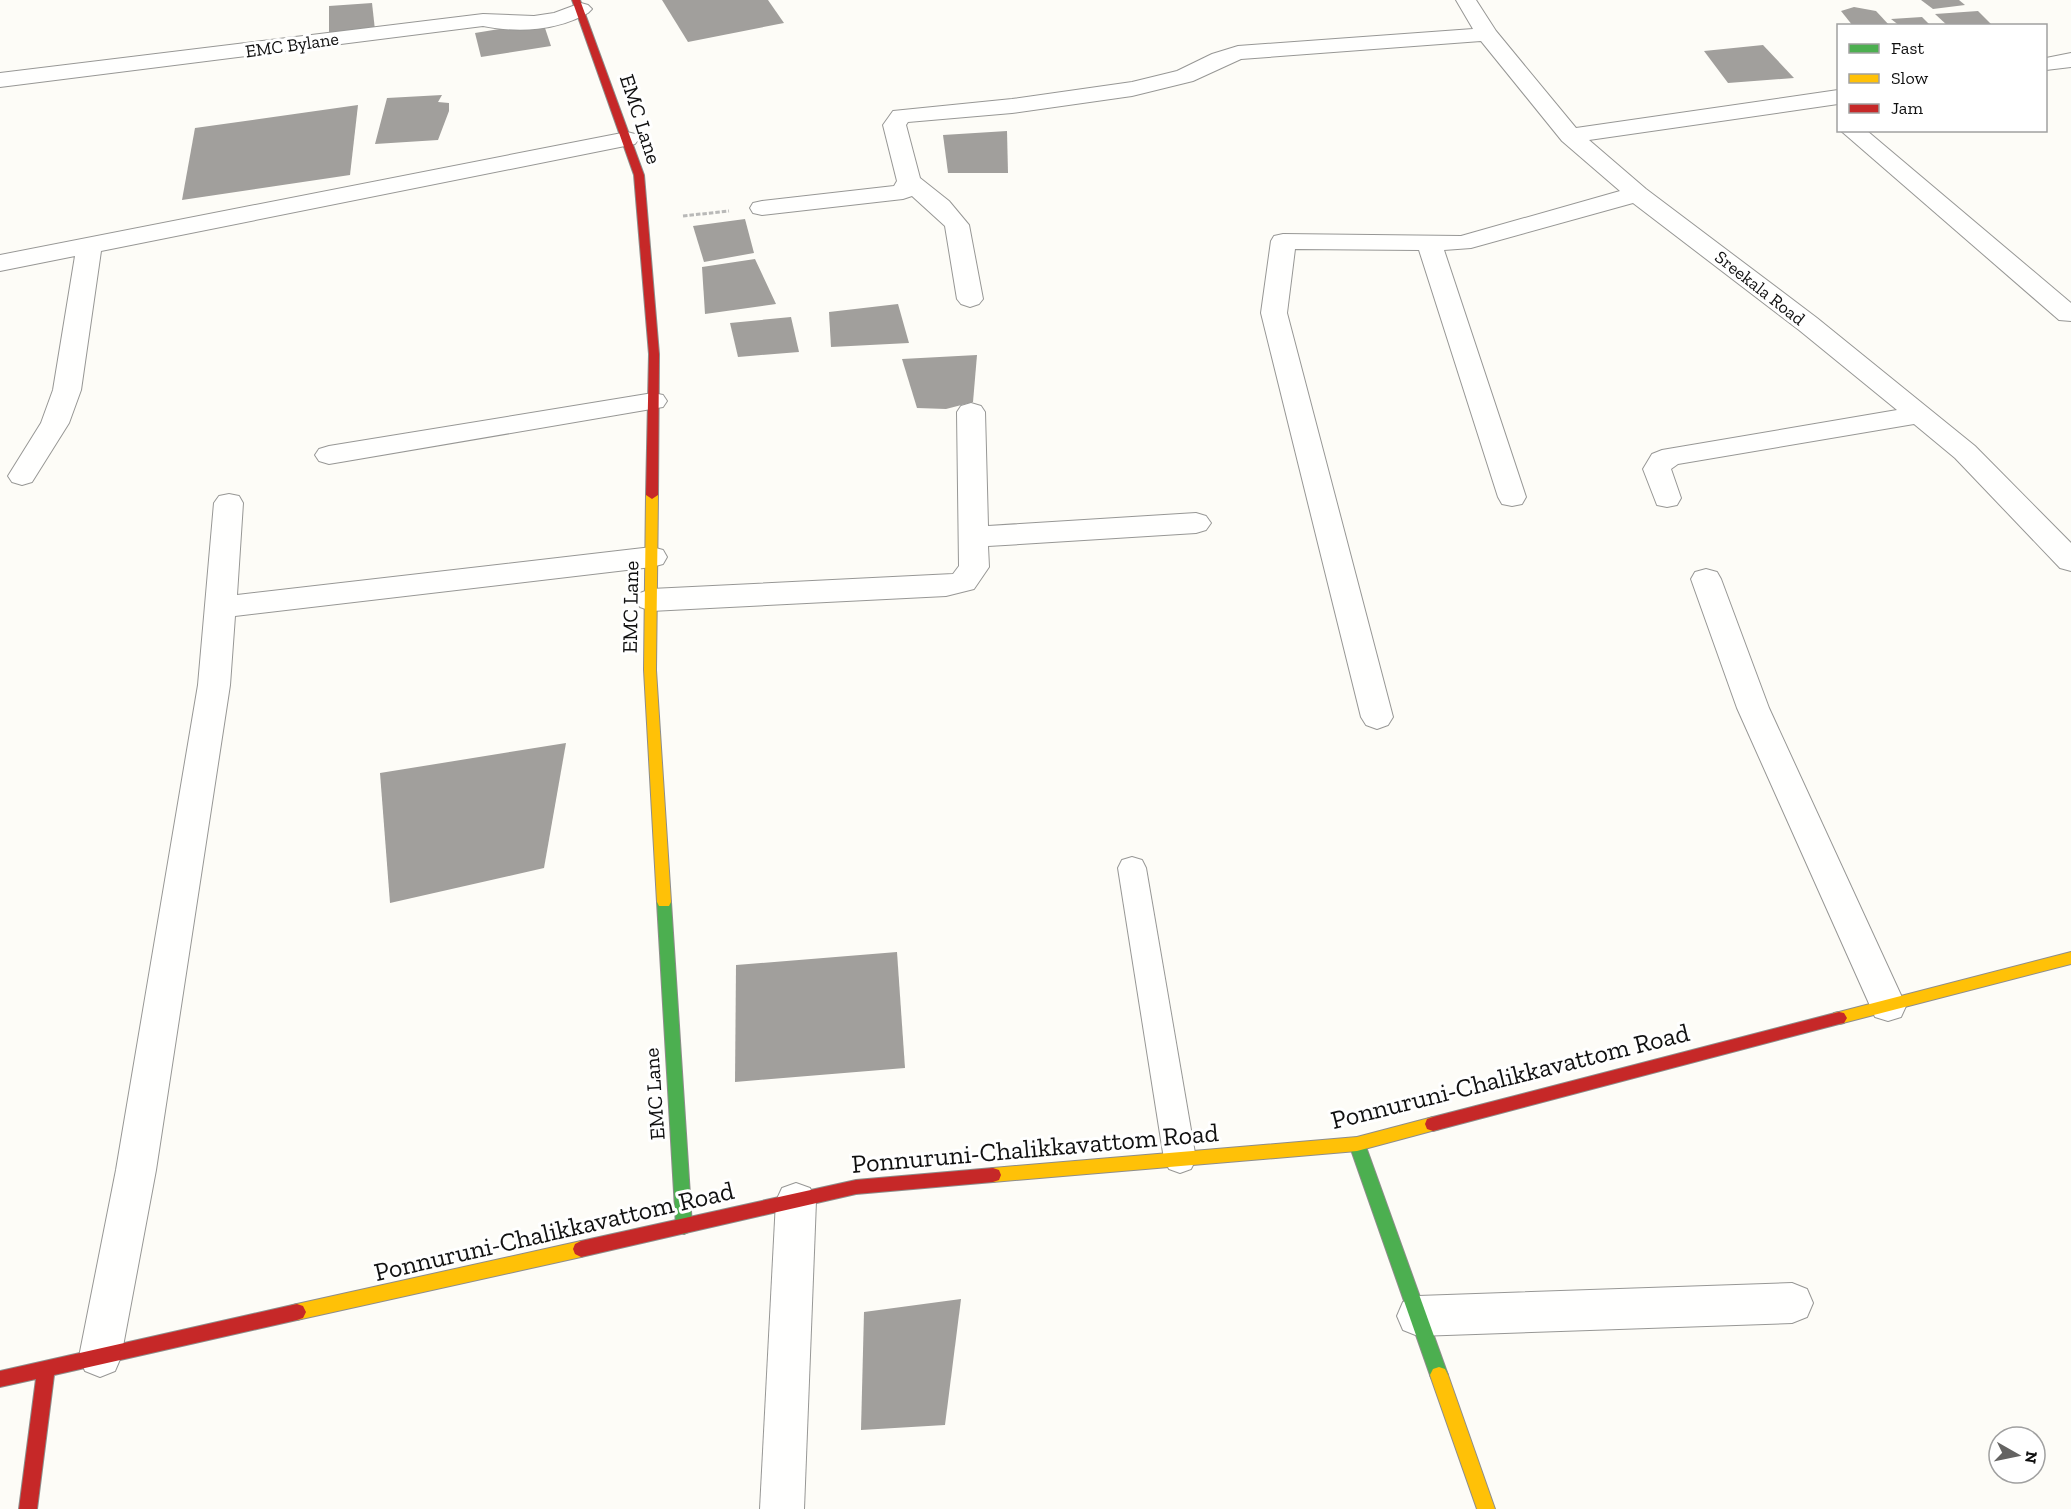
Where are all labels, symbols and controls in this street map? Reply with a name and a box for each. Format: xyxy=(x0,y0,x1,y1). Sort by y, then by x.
legend xyxy=(1837,24,2047,132)
street label: EMC Bylane xyxy=(244,28,340,62)
text: Fast xyxy=(1891,37,1924,59)
text: Slow xyxy=(1891,67,1928,89)
street label: EMC Lane xyxy=(615,71,667,167)
text: Jam xyxy=(1891,97,1923,119)
street label: Sreekala Road xyxy=(1711,246,1810,330)
street label: EMC Lane xyxy=(617,560,643,653)
street label: Ponnuruni-Chalikkavattom Road xyxy=(1327,1016,1693,1136)
street label: EMC Lane xyxy=(638,1047,670,1141)
street label: Ponnuruni-Chalikkavattom Road xyxy=(850,1116,1220,1180)
street label: Ponnuruni-Chalikkavattom Road xyxy=(371,1174,737,1288)
north arrow xyxy=(1987,1425,2047,1485)
text: N xyxy=(2021,1450,2042,1465)

